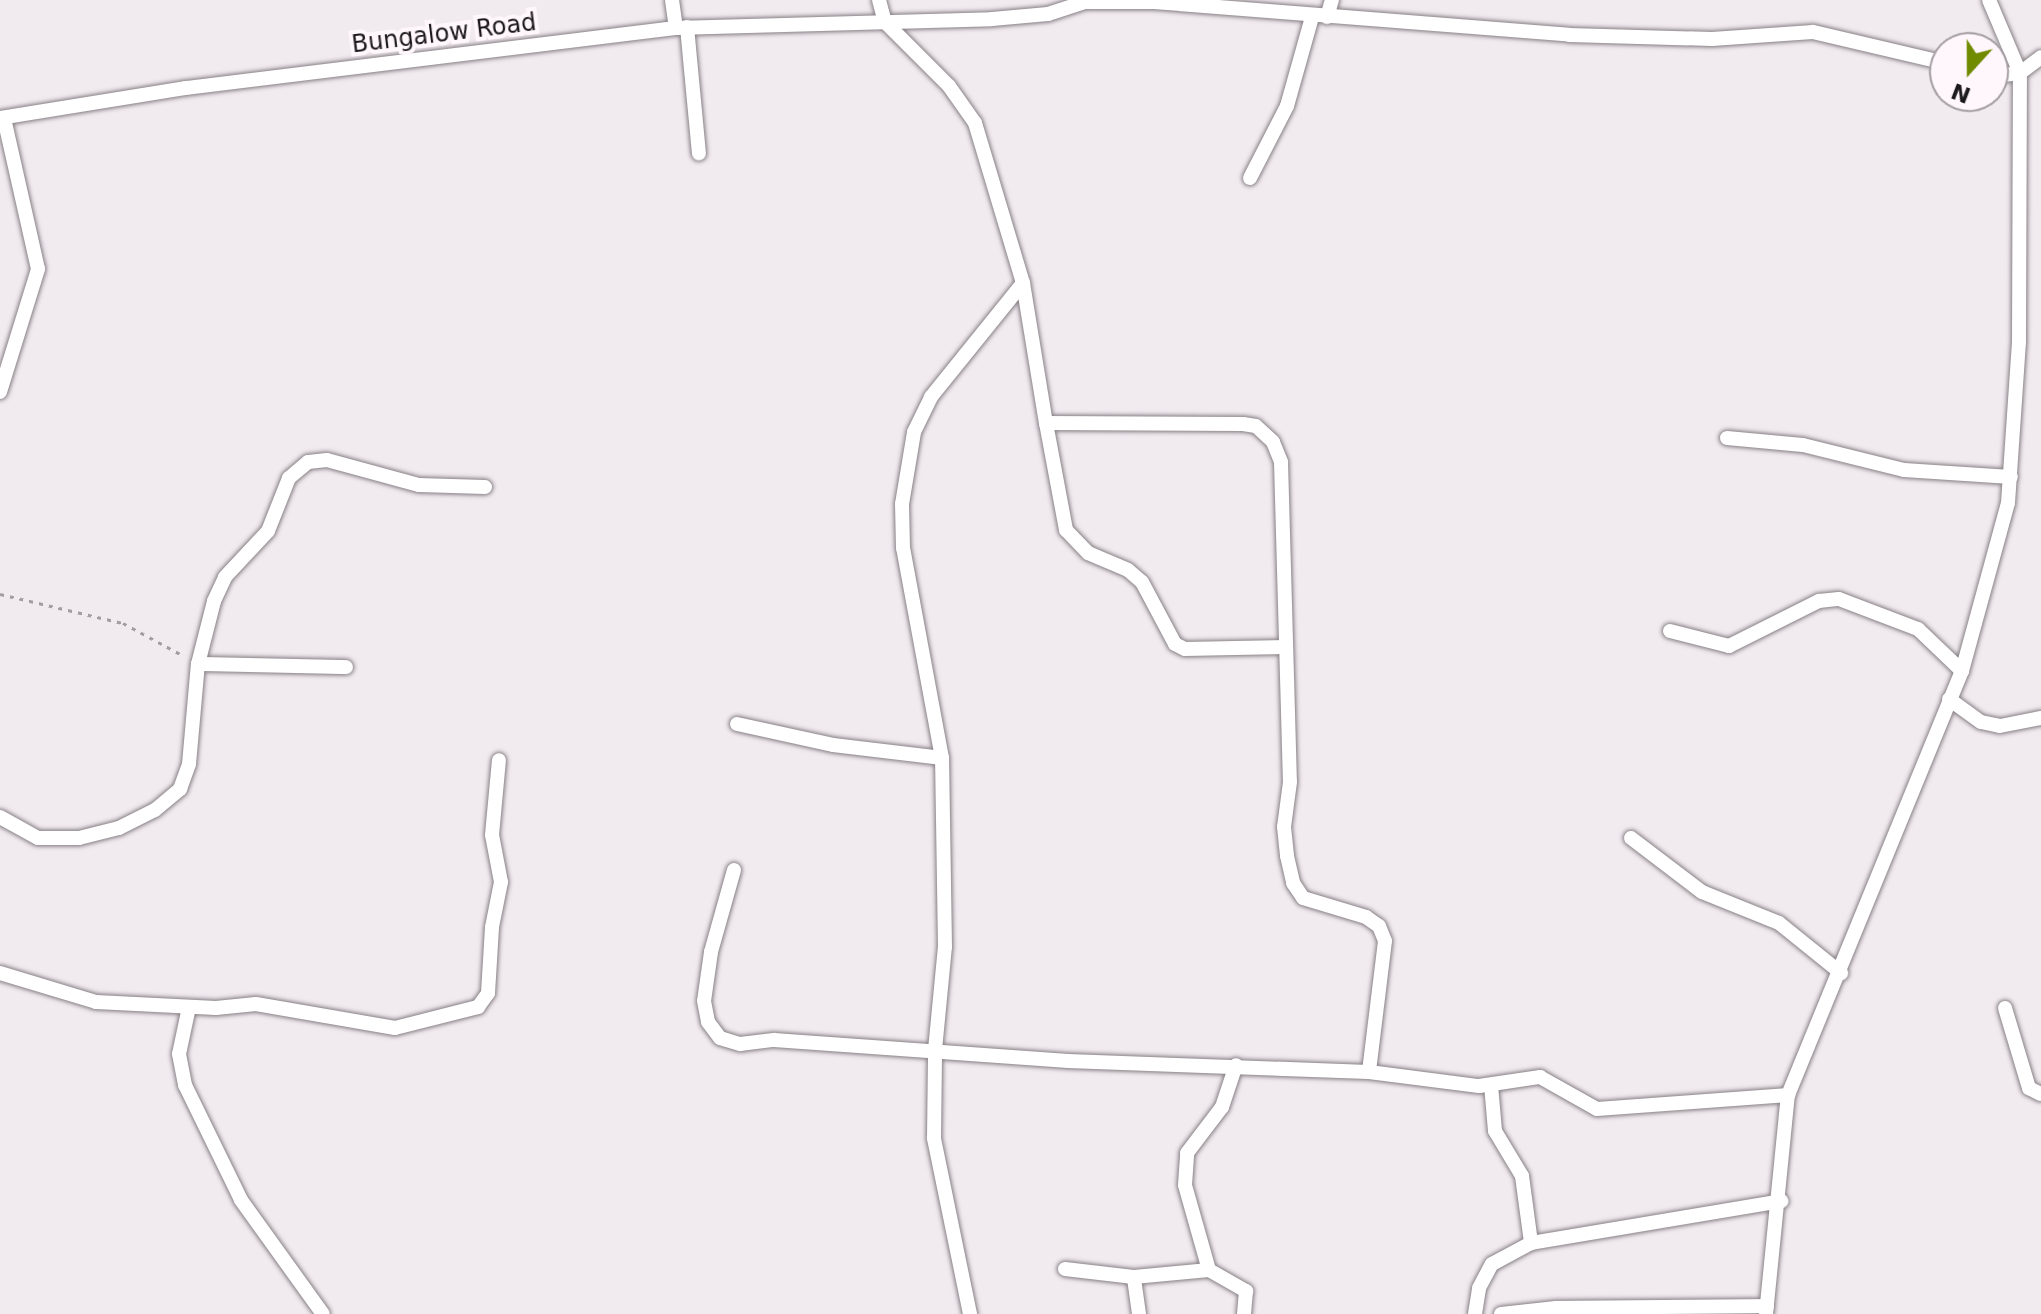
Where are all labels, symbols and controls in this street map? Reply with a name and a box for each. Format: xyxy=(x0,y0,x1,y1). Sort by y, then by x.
street label: Bungalow Road xyxy=(350,8,538,60)
north arrow xyxy=(1929,32,2009,112)
text: N xyxy=(1948,78,1974,108)

